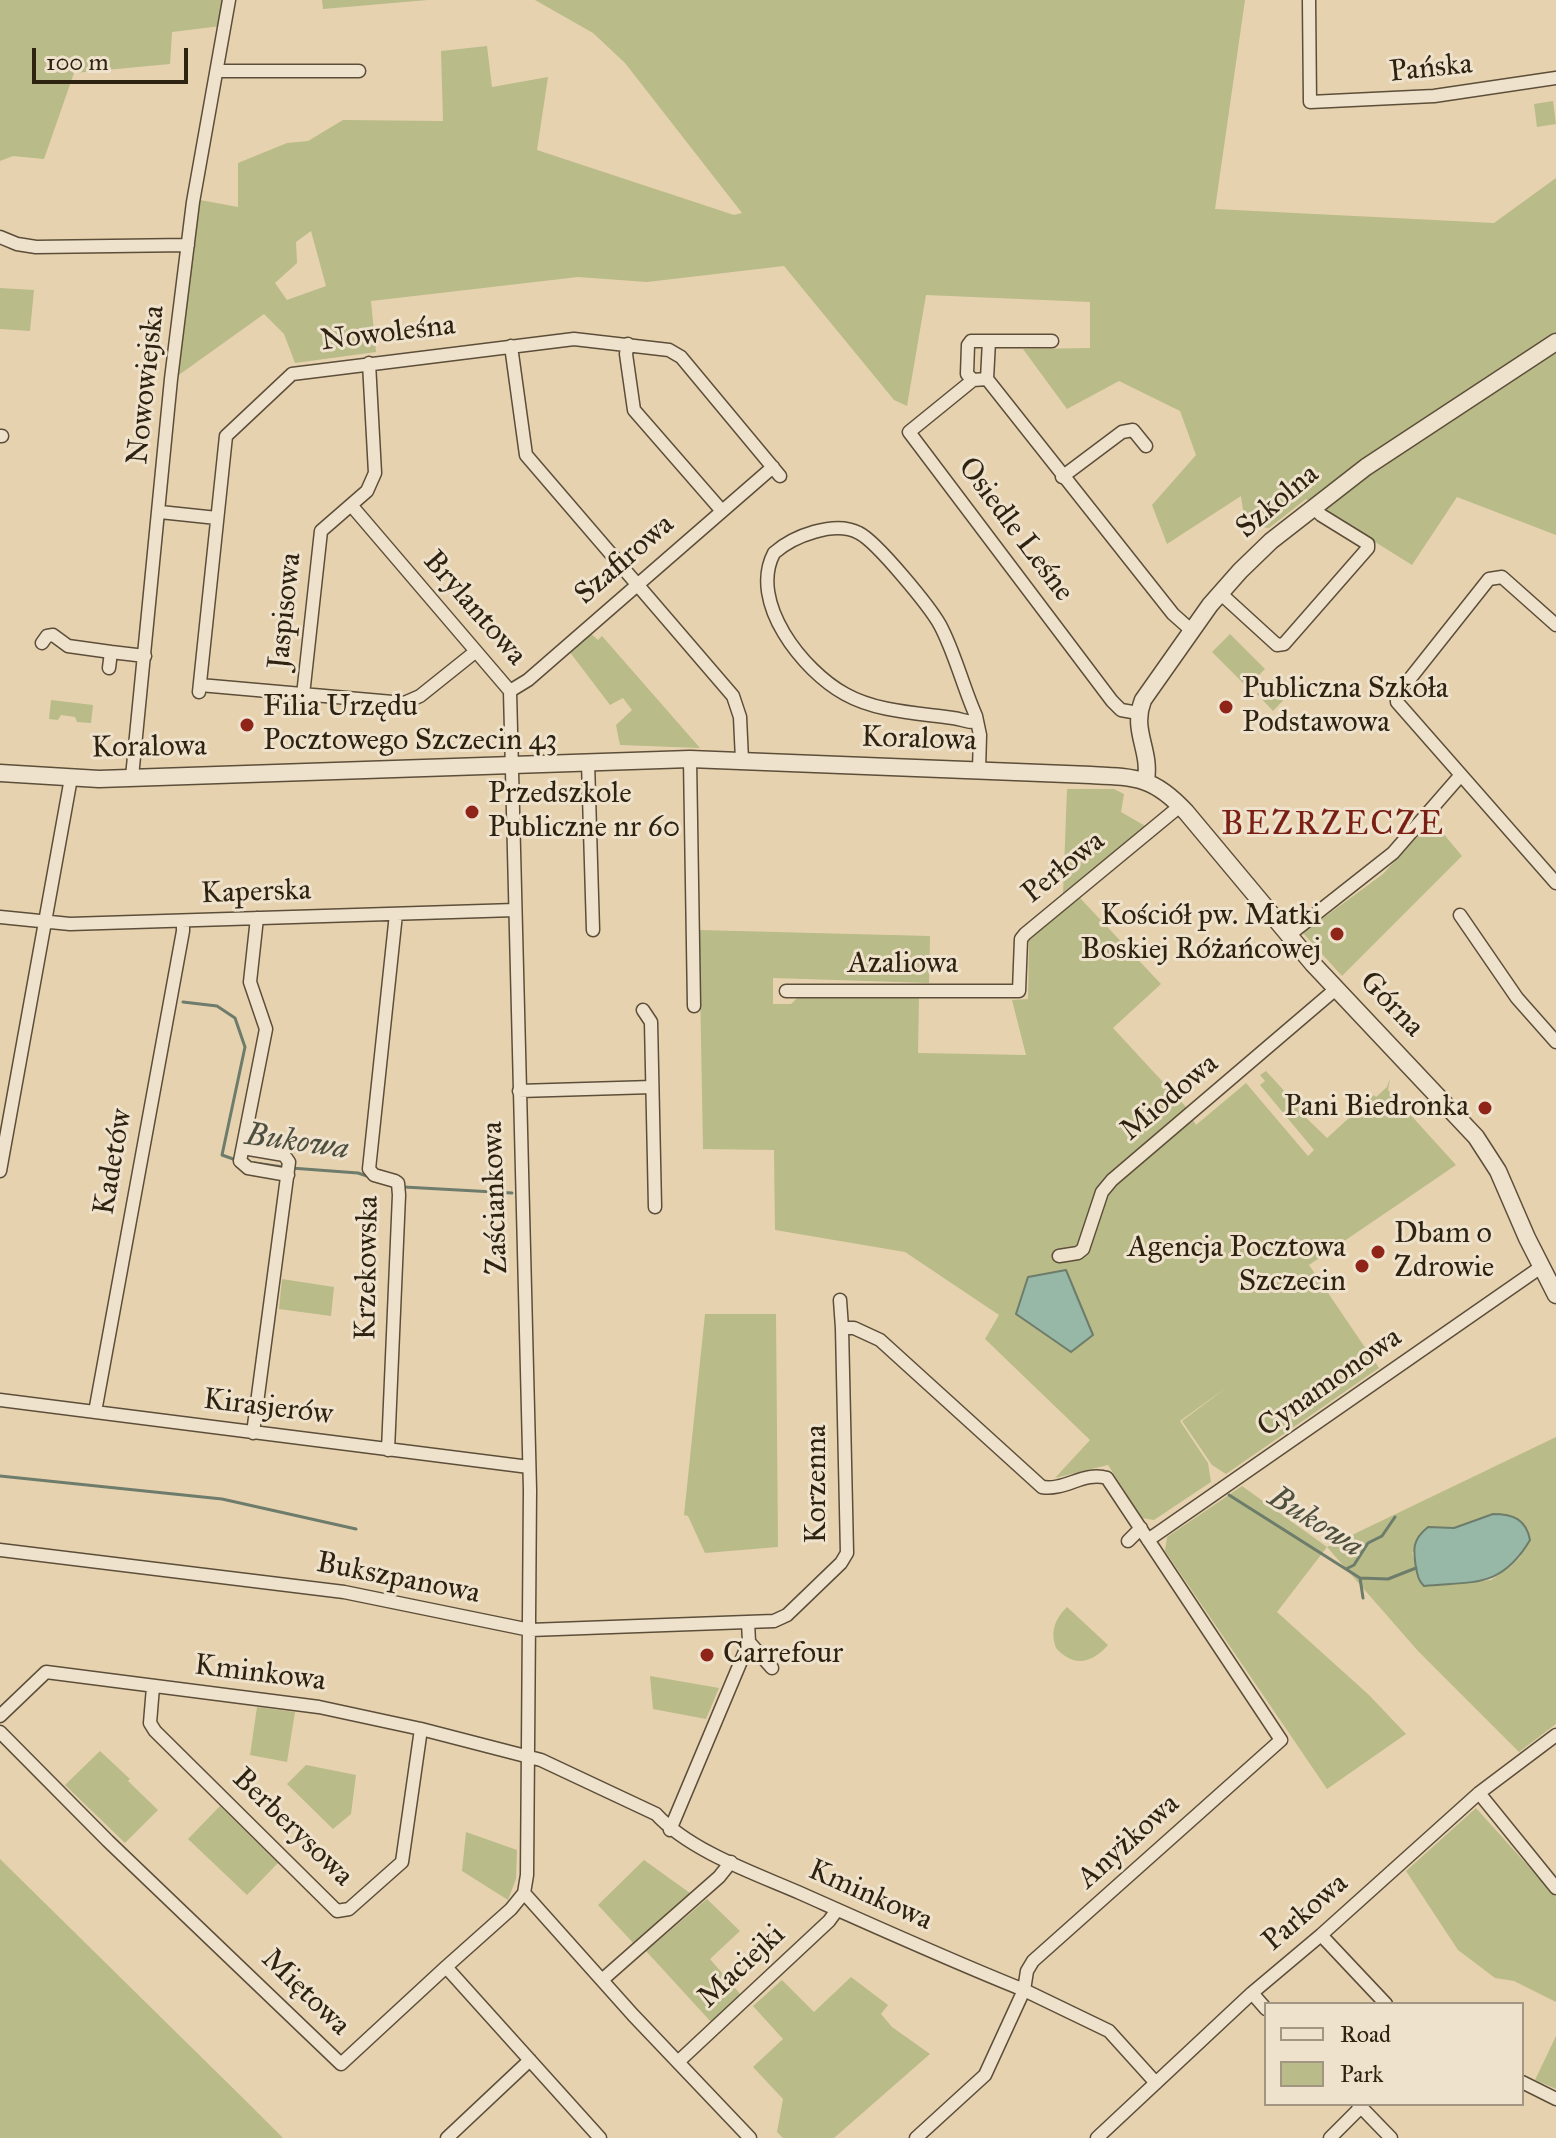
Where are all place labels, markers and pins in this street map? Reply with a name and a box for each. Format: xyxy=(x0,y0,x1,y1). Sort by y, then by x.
place label: Publiczna Szkoła Podstawowa xyxy=(1242,672,1448,742)
place label: Filia Urzędu Pocztowego Szczecin 43 xyxy=(263,690,557,760)
marker: Publiczna Szkoła Podstawowa xyxy=(1217,698,1235,716)
marker: Filia Urzędu Pocztowego Szczecin 43 xyxy=(238,716,256,734)
place label: Przedszkole Publiczne nr 60 xyxy=(488,777,680,848)
marker: Przedszkole Publiczne nr 60 xyxy=(463,803,481,821)
place label: Kościół pw. Matki Boskiej Różańcowej xyxy=(1081,899,1321,970)
marker: Kościół pw. Matki Boskiej Różańcowej xyxy=(1328,925,1346,943)
place label: Pani Biedronka xyxy=(1284,1090,1469,1126)
marker: Pani Biedronka xyxy=(1476,1099,1494,1117)
place label: Dbam o Zdrowie xyxy=(1394,1217,1494,1288)
place label: Agencja Pocztowa Szczecin xyxy=(1128,1231,1346,1302)
marker: Dbam o Zdrowie xyxy=(1369,1243,1387,1261)
marker: Agencja Pocztowa Szczecin xyxy=(1353,1257,1371,1275)
place label: Carrefour xyxy=(723,1637,843,1673)
marker: Carrefour xyxy=(698,1646,716,1664)

